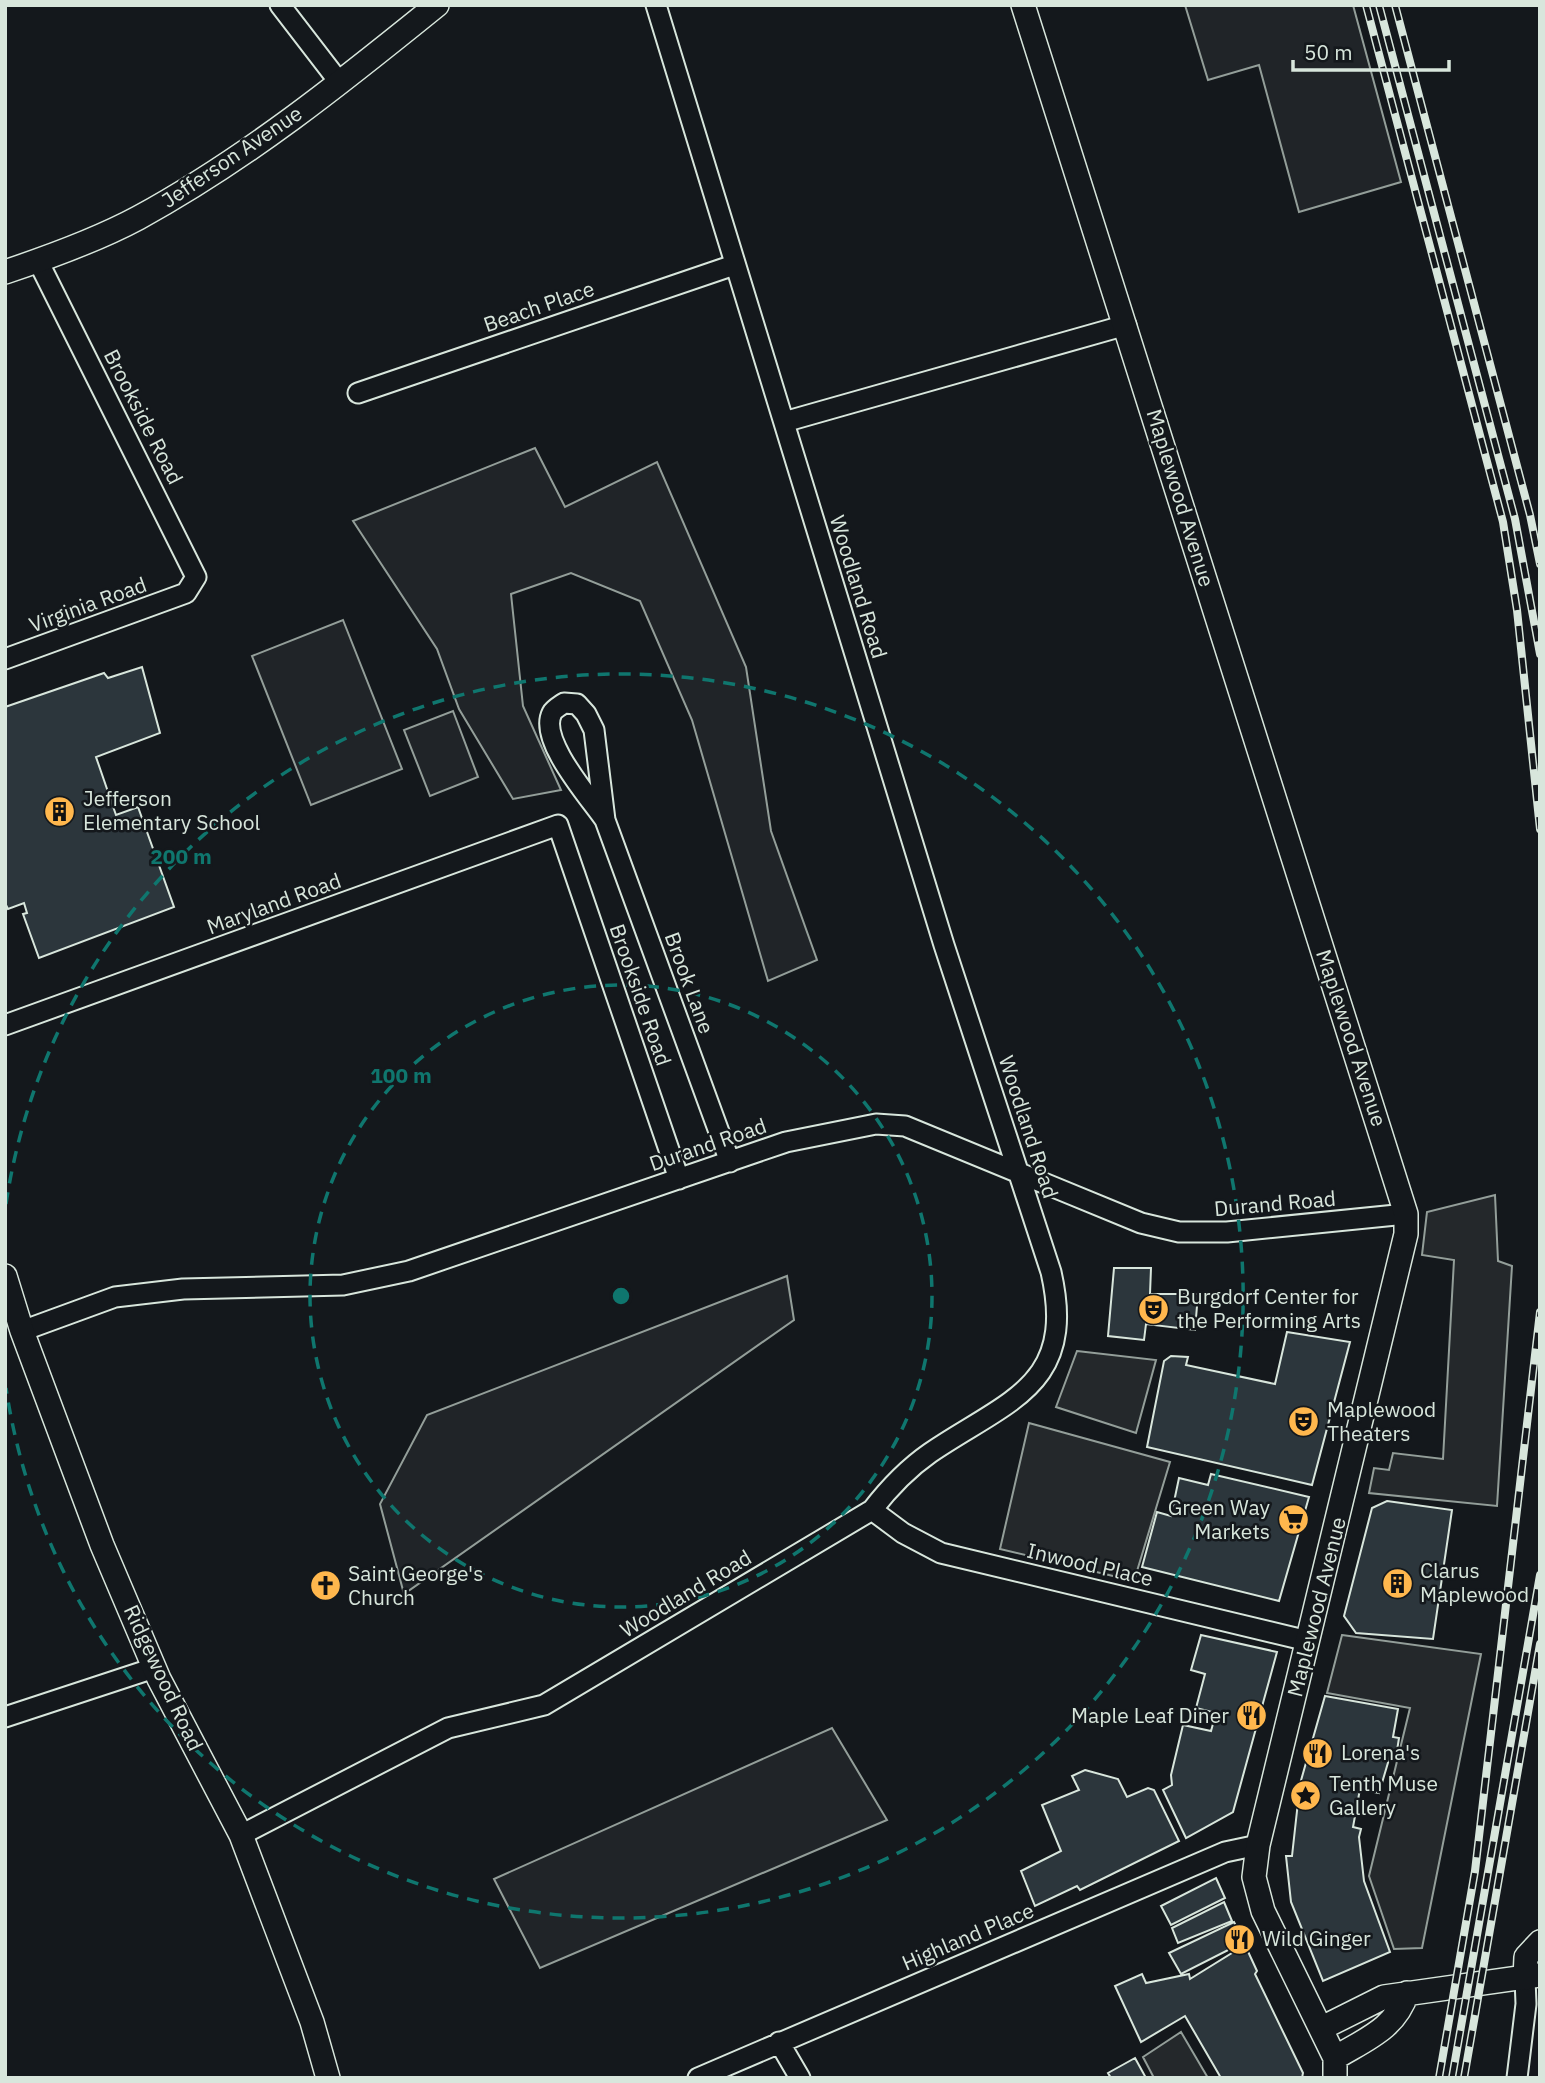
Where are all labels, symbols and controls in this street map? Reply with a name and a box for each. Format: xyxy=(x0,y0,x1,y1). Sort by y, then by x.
scale bar xyxy=(1293,28,1449,72)
text: 50 m xyxy=(1304,38,1353,66)
street label: Jefferson Avenue xyxy=(156,99,307,214)
street label: Beach Place xyxy=(479,274,598,338)
street label: Brookside Road xyxy=(98,344,190,489)
street label: Maplewood Avenue xyxy=(1141,405,1221,590)
street label: Woodland Road xyxy=(824,512,894,662)
street label: Virginia Road xyxy=(25,570,150,638)
place label: Jefferson Elementary School xyxy=(83,784,260,836)
building icon: Jefferson Elementary School xyxy=(43,794,77,828)
text: 200 m xyxy=(150,842,212,870)
street label: Maryland Road xyxy=(203,866,345,940)
street label: Brookside Road xyxy=(604,920,678,1069)
street label: Brook Lane xyxy=(659,928,721,1037)
street label: Maplewood Avenue xyxy=(1310,946,1394,1130)
street label: Woodland Road xyxy=(993,1052,1065,1202)
text: 100 m xyxy=(370,1061,432,1089)
street label: Durand Road xyxy=(645,1111,770,1177)
street label: Durand Road xyxy=(1213,1184,1337,1222)
place label: Burgdorf Center for the Performing Arts xyxy=(1177,1282,1361,1334)
centre of rings xyxy=(609,1284,633,1308)
theatre icon: Burgdorf Center for the Performing Arts xyxy=(1137,1292,1171,1326)
place label: Maplewood Theaters xyxy=(1327,1395,1436,1447)
theatre icon: Maplewood Theaters xyxy=(1287,1405,1321,1439)
place label: Green Way Markets xyxy=(1168,1493,1271,1545)
supermarket icon: Green Way Markets xyxy=(1276,1503,1310,1537)
street label: Maplewood Avenue xyxy=(1280,1514,1352,1700)
street label: Inwood Place xyxy=(1024,1536,1156,1592)
street label: Woodland Road xyxy=(615,1543,756,1643)
place label: Clarus Maplewood xyxy=(1420,1556,1529,1608)
place label: Saint George's Church xyxy=(348,1559,483,1611)
building icon: Clarus Maplewood xyxy=(1380,1566,1414,1600)
church icon: Saint George's Church xyxy=(308,1569,342,1603)
street label: Ridgewood Road xyxy=(118,1600,210,1755)
restaurant icon: Maple Leaf Diner xyxy=(1235,1699,1269,1733)
place label: Maple Leaf Diner xyxy=(1071,1701,1229,1729)
restaurant icon: Lorena's xyxy=(1301,1736,1335,1770)
place label: Lorena's xyxy=(1341,1738,1420,1766)
place label: Tenth Muse Gallery xyxy=(1329,1769,1438,1821)
place icon: Tenth Muse Gallery xyxy=(1289,1779,1323,1813)
street label: Highland Place xyxy=(897,1896,1038,1976)
restaurant icon: Wild Ginger xyxy=(1222,1922,1256,1956)
place label: Wild Ginger xyxy=(1262,1924,1371,1952)

